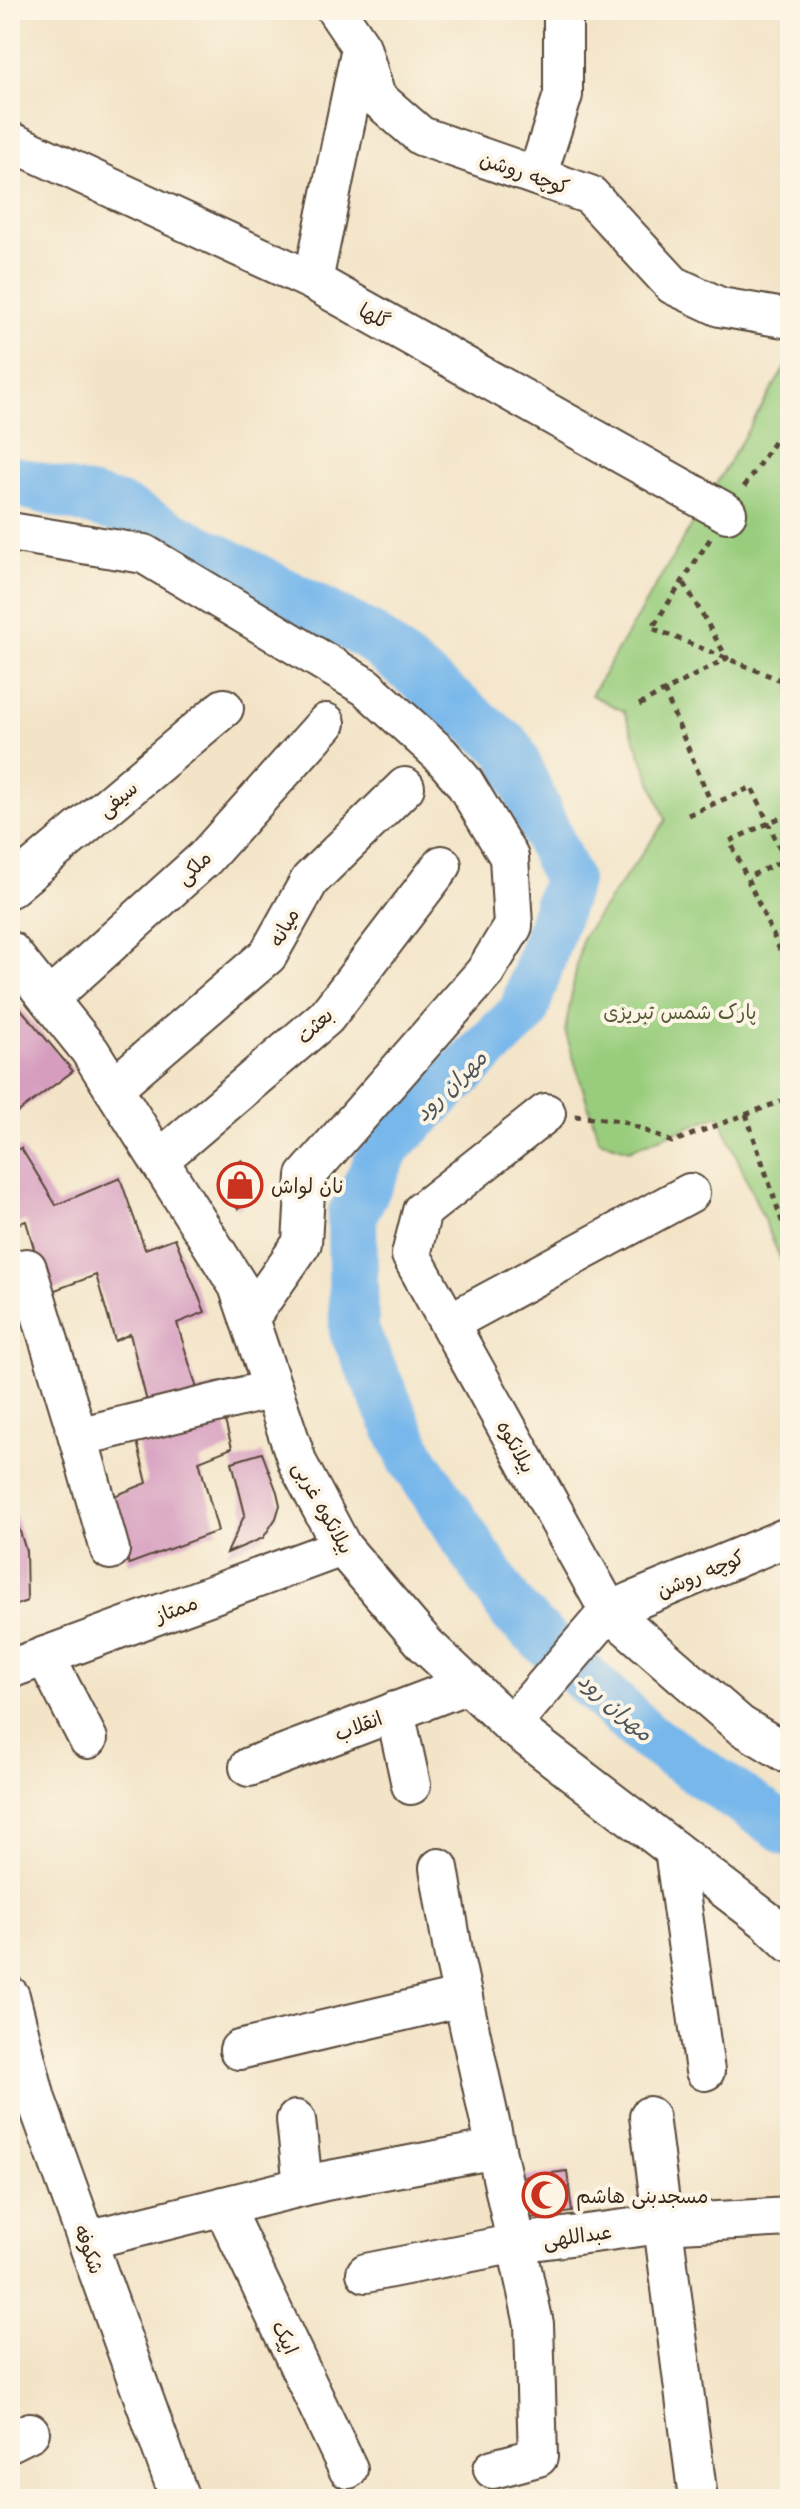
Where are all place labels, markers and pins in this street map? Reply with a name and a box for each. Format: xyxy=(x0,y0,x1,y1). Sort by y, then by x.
shop icon: نان لواش xyxy=(216,1161,264,1209)
place label: نان لواش xyxy=(271,1172,343,1200)
mosque icon: مسجدبنی هاشم xyxy=(521,2171,569,2219)
place label: مسجدبنی هاشم xyxy=(576,2182,709,2211)

